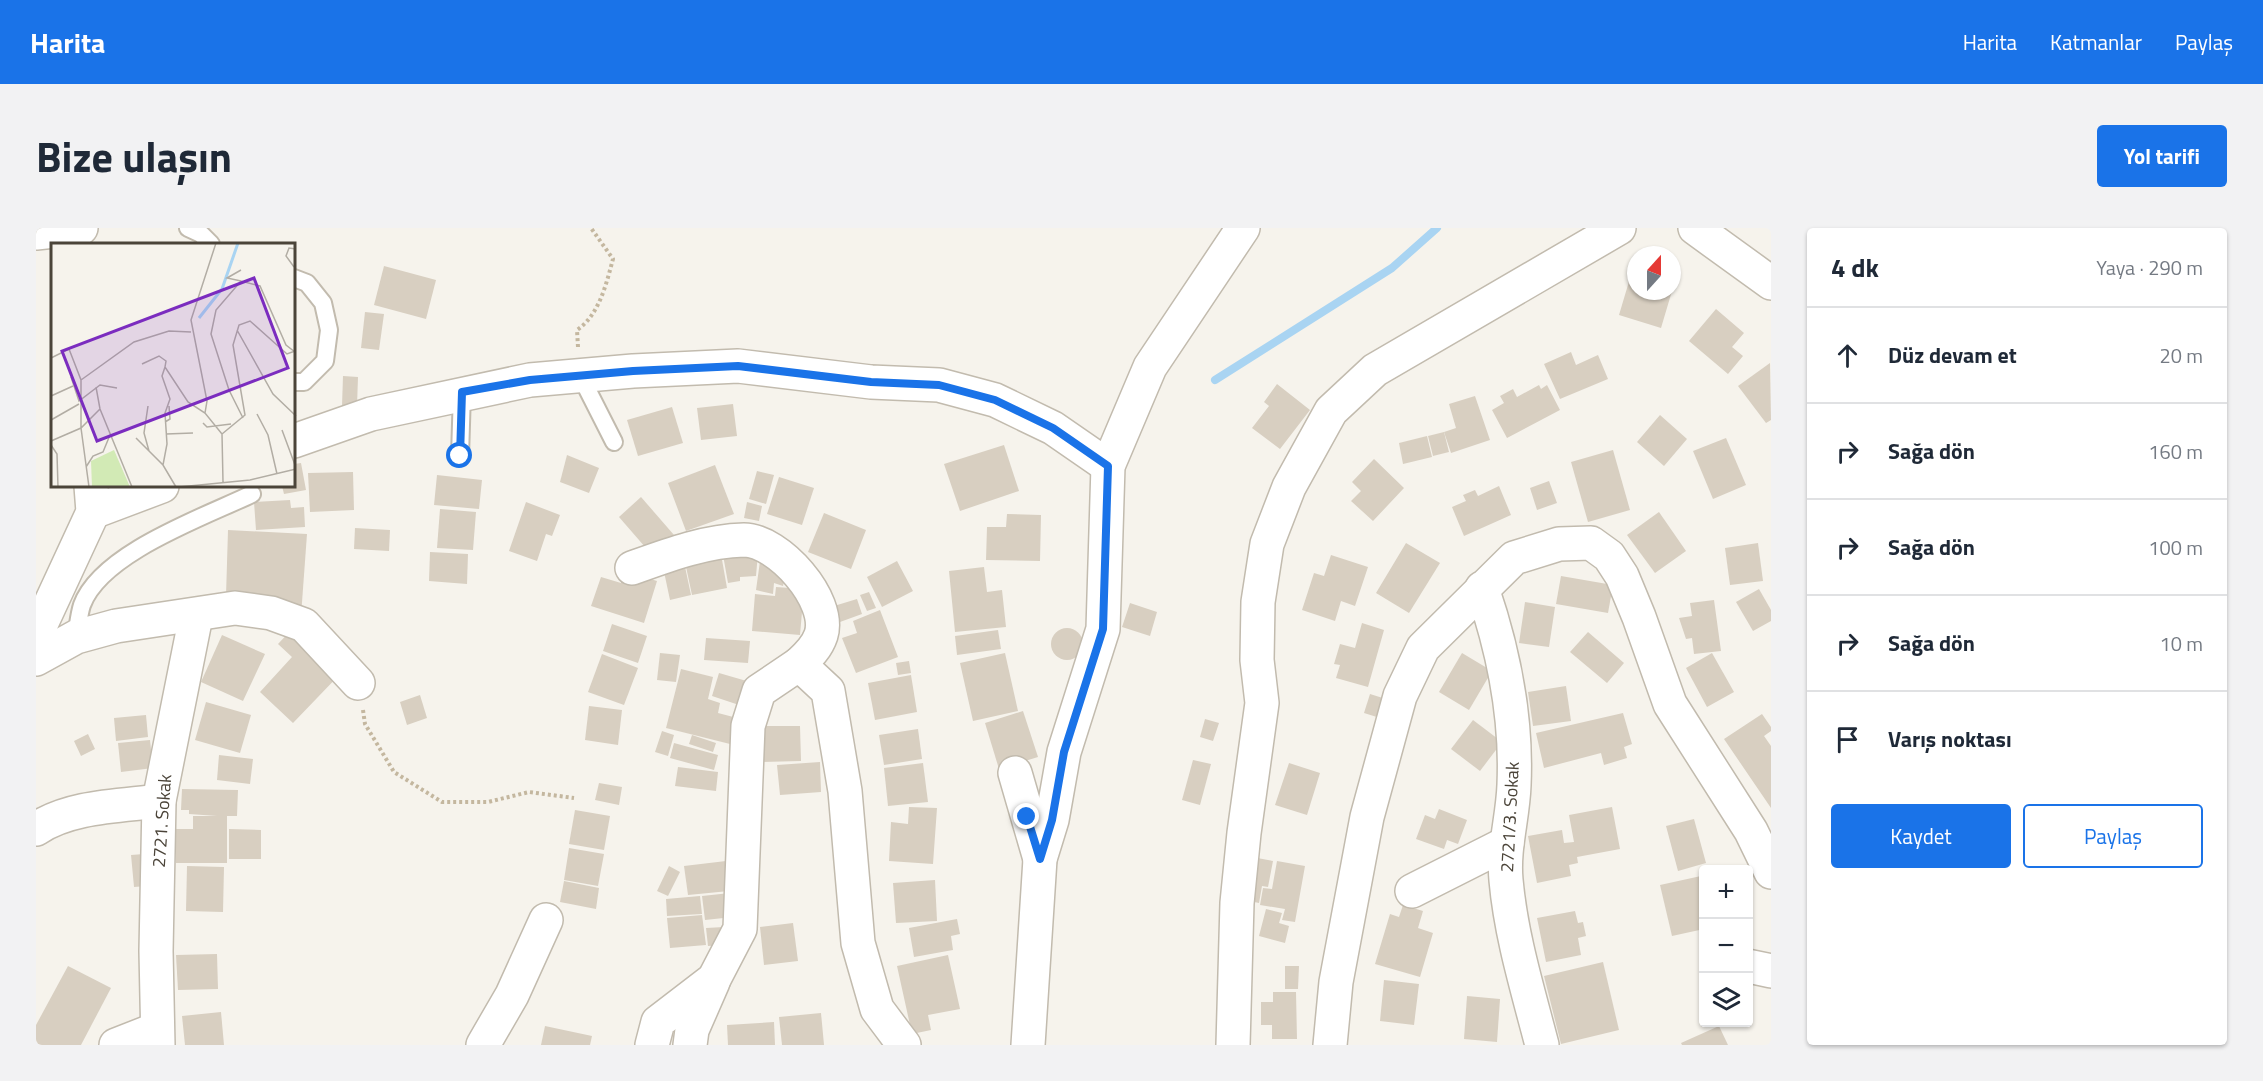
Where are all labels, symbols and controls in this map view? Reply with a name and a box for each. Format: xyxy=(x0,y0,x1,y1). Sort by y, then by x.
text: Harita xyxy=(30,21,105,64)
text: Harita xyxy=(1963,26,2017,58)
text: Katmanlar xyxy=(2050,26,2142,58)
text: Paylaş xyxy=(2175,26,2233,58)
text: Bize ulaşın xyxy=(36,124,232,188)
button: Yol tarifi xyxy=(2097,125,2227,187)
inset map xyxy=(51,243,296,488)
north arrow xyxy=(1627,246,1681,300)
text: 4 dk xyxy=(1831,248,1879,287)
text: Yaya · 290 m xyxy=(2096,252,2203,283)
text: Düz devam et xyxy=(1888,338,2017,372)
icon: ahead xyxy=(1831,339,1864,372)
text: 20 m xyxy=(2159,340,2203,371)
text: Sağa dön xyxy=(1888,434,1975,468)
icon: right xyxy=(1831,435,1864,468)
text: 160 m xyxy=(2148,436,2203,467)
route start xyxy=(446,442,472,468)
text: Sağa dön xyxy=(1888,530,1975,564)
icon: right xyxy=(1831,531,1864,564)
text: 100 m xyxy=(2148,532,2203,563)
text: Sağa dön xyxy=(1888,626,1975,660)
icon: right xyxy=(1831,627,1864,660)
text: 10 m xyxy=(2159,628,2203,659)
text: Varış noktası xyxy=(1888,722,2012,756)
icon: arrive xyxy=(1831,723,1864,756)
street label: 2721/3. Sokak xyxy=(1493,760,1526,873)
street label: 2721. Sokak xyxy=(145,773,178,869)
route end xyxy=(1013,803,1039,829)
button: Kaydet xyxy=(1831,804,2011,868)
button: Paylaş xyxy=(2023,804,2203,868)
map controls xyxy=(1699,865,1753,1027)
button: + xyxy=(1699,865,1753,919)
button: − xyxy=(1699,919,1753,973)
button: layers xyxy=(1699,973,1753,1027)

